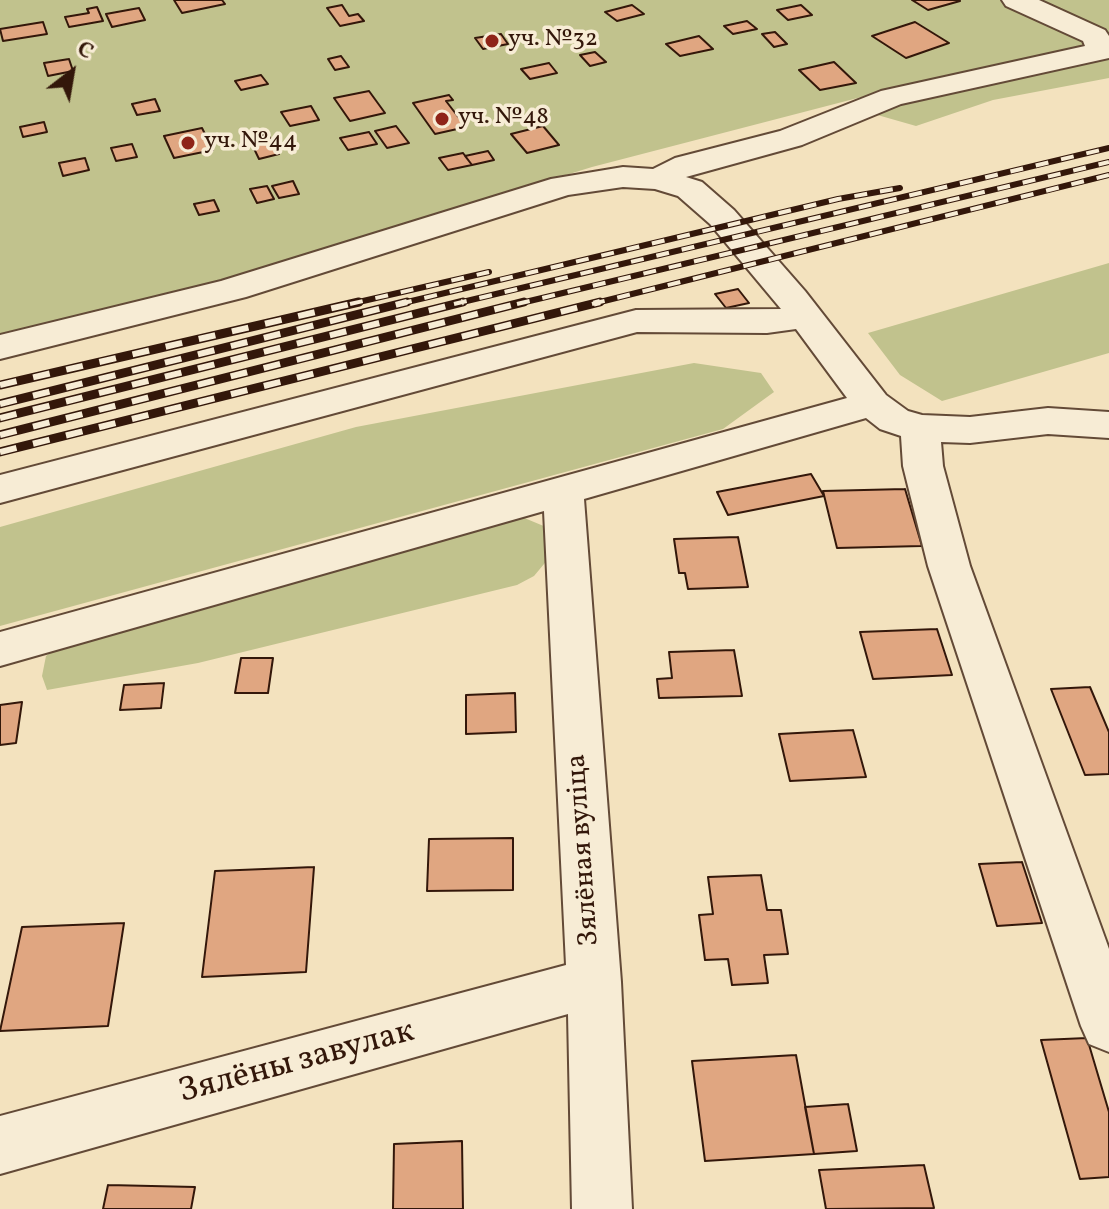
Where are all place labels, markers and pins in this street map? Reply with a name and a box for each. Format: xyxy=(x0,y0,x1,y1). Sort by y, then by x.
place label: уч. №32 xyxy=(508,27,598,55)
marker: уч. №32 xyxy=(483,32,501,50)
place label: уч. №48 xyxy=(458,105,549,133)
marker: уч. №48 xyxy=(433,110,451,128)
place label: уч. №44 xyxy=(204,129,297,157)
marker: уч. №44 xyxy=(179,134,197,152)

